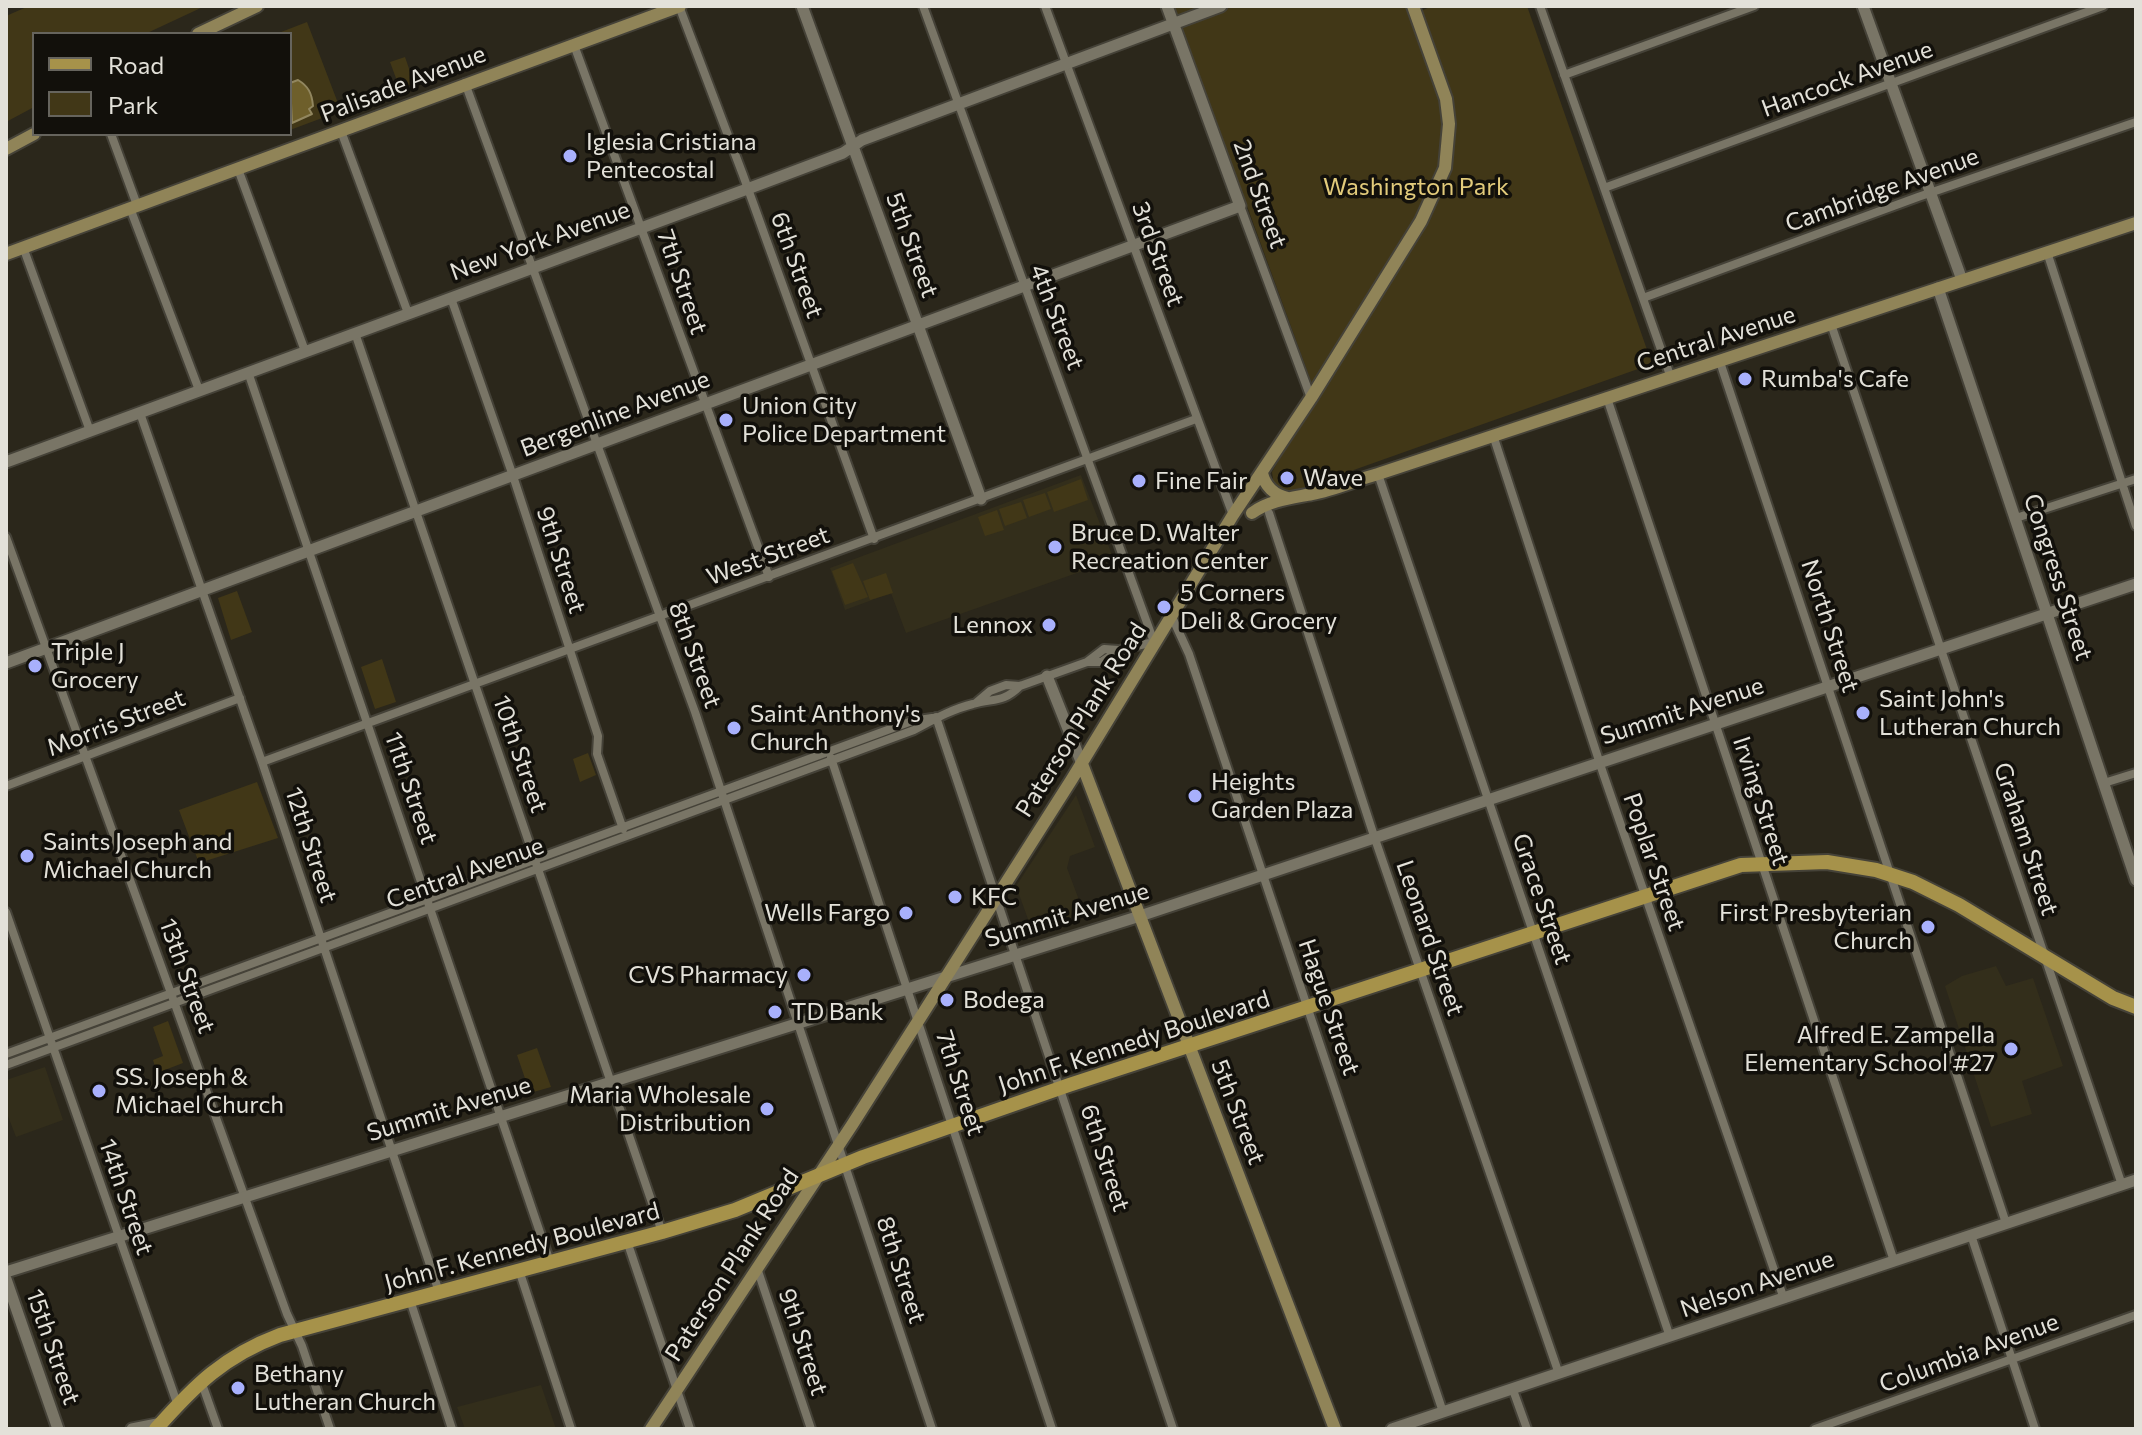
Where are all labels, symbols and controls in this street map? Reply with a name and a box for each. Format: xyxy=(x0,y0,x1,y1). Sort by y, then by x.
legend xyxy=(32,32,292,136)
street label: Hancock Avenue xyxy=(1758,35,1936,123)
street label: Palisade Avenue xyxy=(316,39,490,129)
text: Road xyxy=(108,50,164,79)
text: Park xyxy=(108,90,158,119)
place label: Iglesia Cristiana Pentecostal xyxy=(586,128,757,184)
street label: 2nd Street xyxy=(1227,136,1293,252)
street label: Cambridge Avenue xyxy=(1781,142,1983,238)
marker: Iglesia Cristiana Pentecostal xyxy=(561,147,579,165)
park label: Washington Park xyxy=(1323,173,1509,201)
street label: 5th Street xyxy=(880,188,944,302)
street label: New York Avenue xyxy=(446,195,634,287)
street label: 3rd Street xyxy=(1126,198,1190,310)
street label: 6th Street xyxy=(765,208,829,322)
street label: 7th Street xyxy=(651,226,713,338)
street label: 4th Street xyxy=(1024,260,1090,374)
street label: Central Avenue xyxy=(1633,300,1799,378)
street label: Bergenline Avenue xyxy=(516,365,714,463)
place label: Rumba's Cafe xyxy=(1761,365,1909,393)
marker: Rumba's Cafe xyxy=(1736,370,1754,388)
place label: Union City Police Department xyxy=(742,392,946,448)
marker: Union City Police Department xyxy=(717,411,735,429)
place label: Wave xyxy=(1303,464,1363,492)
place label: Fine Fair xyxy=(1155,467,1248,495)
marker: Wave xyxy=(1278,469,1296,487)
marker: Fine Fair xyxy=(1130,472,1148,490)
street label: Congress Street xyxy=(2017,490,2099,664)
street label: 9th Street xyxy=(530,503,592,617)
place label: Bruce D. Walter Recreation Center xyxy=(1071,519,1269,575)
street label: West Street xyxy=(703,520,833,592)
marker: Bruce D. Walter Recreation Center xyxy=(1046,538,1064,556)
street label: North Street xyxy=(1795,556,1865,696)
place label: 5 Corners Deli & Grocery xyxy=(1180,579,1337,635)
street label: 8th Street xyxy=(663,598,727,712)
marker: 5 Corners Deli & Grocery xyxy=(1155,598,1173,616)
place label: Lennox xyxy=(953,611,1033,639)
marker: Lennox xyxy=(1040,616,1058,634)
street label: Paterson Plank Road xyxy=(1009,617,1153,823)
place label: Triple J Grocery xyxy=(51,638,139,694)
marker: Triple J Grocery xyxy=(26,657,44,675)
street label: Summit Avenue xyxy=(1597,671,1767,751)
street label: Morris Street xyxy=(43,683,189,763)
place label: Saint John's Lutheran Church xyxy=(1879,685,2061,741)
street label: 10th Street xyxy=(487,692,553,816)
place label: Saint Anthony's Church xyxy=(750,700,921,756)
marker: Saint John's Lutheran Church xyxy=(1854,704,1872,722)
marker: Saint Anthony's Church xyxy=(725,719,743,737)
street label: 11th Street xyxy=(378,728,444,848)
street label: Irving Street xyxy=(1727,733,1795,869)
street label: Graham Street xyxy=(1988,759,2064,919)
place label: Heights Garden Plaza xyxy=(1211,768,1353,824)
street label: 12th Street xyxy=(279,784,343,906)
marker: Heights Garden Plaza xyxy=(1186,787,1204,805)
street label: Poplar Street xyxy=(1617,789,1691,935)
place label: Saints Joseph and Michael Church xyxy=(43,828,232,884)
street label: Grace Street xyxy=(1506,830,1578,968)
street label: Central Avenue xyxy=(382,831,548,915)
marker: Saints Joseph and Michael Church xyxy=(18,847,36,865)
street label: Leonard Street xyxy=(1390,856,1470,1020)
street label: Summit Avenue xyxy=(982,876,1152,954)
place label: KFC xyxy=(971,883,1017,911)
marker: KFC xyxy=(946,888,964,906)
place label: Wells Fargo xyxy=(764,899,890,927)
place label: First Presbyterian Church xyxy=(1719,899,1912,955)
marker: Wells Fargo xyxy=(897,904,915,922)
street label: 13th Street xyxy=(153,915,221,1037)
marker: First Presbyterian Church xyxy=(1919,918,1937,936)
street label: Hague Street xyxy=(1292,935,1366,1079)
place label: CVS Pharmacy xyxy=(628,961,788,989)
marker: CVS Pharmacy xyxy=(795,966,813,984)
street label: John F. Kennedy Boulevard xyxy=(995,984,1273,1100)
place label: Bodega xyxy=(963,986,1045,1014)
marker: Bodega xyxy=(938,991,956,1009)
place label: TD Bank xyxy=(791,998,883,1026)
marker: TD Bank xyxy=(766,1003,784,1021)
place label: Alfred E. Zampella Elementary School #27 xyxy=(1744,1021,1995,1077)
street label: 7th Street xyxy=(930,1027,990,1139)
marker: Alfred E. Zampella Elementary School #27 xyxy=(2002,1040,2020,1058)
street label: 5th Street xyxy=(1205,1056,1271,1168)
place label: SS. Joseph & Michael Church xyxy=(115,1063,284,1119)
street label: Summit Avenue xyxy=(364,1070,534,1148)
place label: Maria Wholesale Distribution xyxy=(569,1081,751,1137)
marker: SS. Joseph & Michael Church xyxy=(90,1082,108,1100)
marker: Maria Wholesale Distribution xyxy=(758,1100,776,1118)
street label: 6th Street xyxy=(1074,1101,1136,1215)
street label: 14th Street xyxy=(93,1135,159,1259)
street label: Paterson Plank Road xyxy=(659,1163,805,1367)
street label: John F. Kennedy Boulevard xyxy=(381,1196,663,1298)
street label: 8th Street xyxy=(870,1213,932,1327)
street label: Nelson Avenue xyxy=(1676,1244,1838,1324)
street label: 9th Street xyxy=(772,1285,834,1399)
street label: 15th Street xyxy=(20,1286,86,1408)
street label: Columbia Avenue xyxy=(1875,1307,2063,1399)
place label: Bethany Lutheran Church xyxy=(254,1360,436,1416)
marker: Bethany Lutheran Church xyxy=(229,1379,247,1397)

